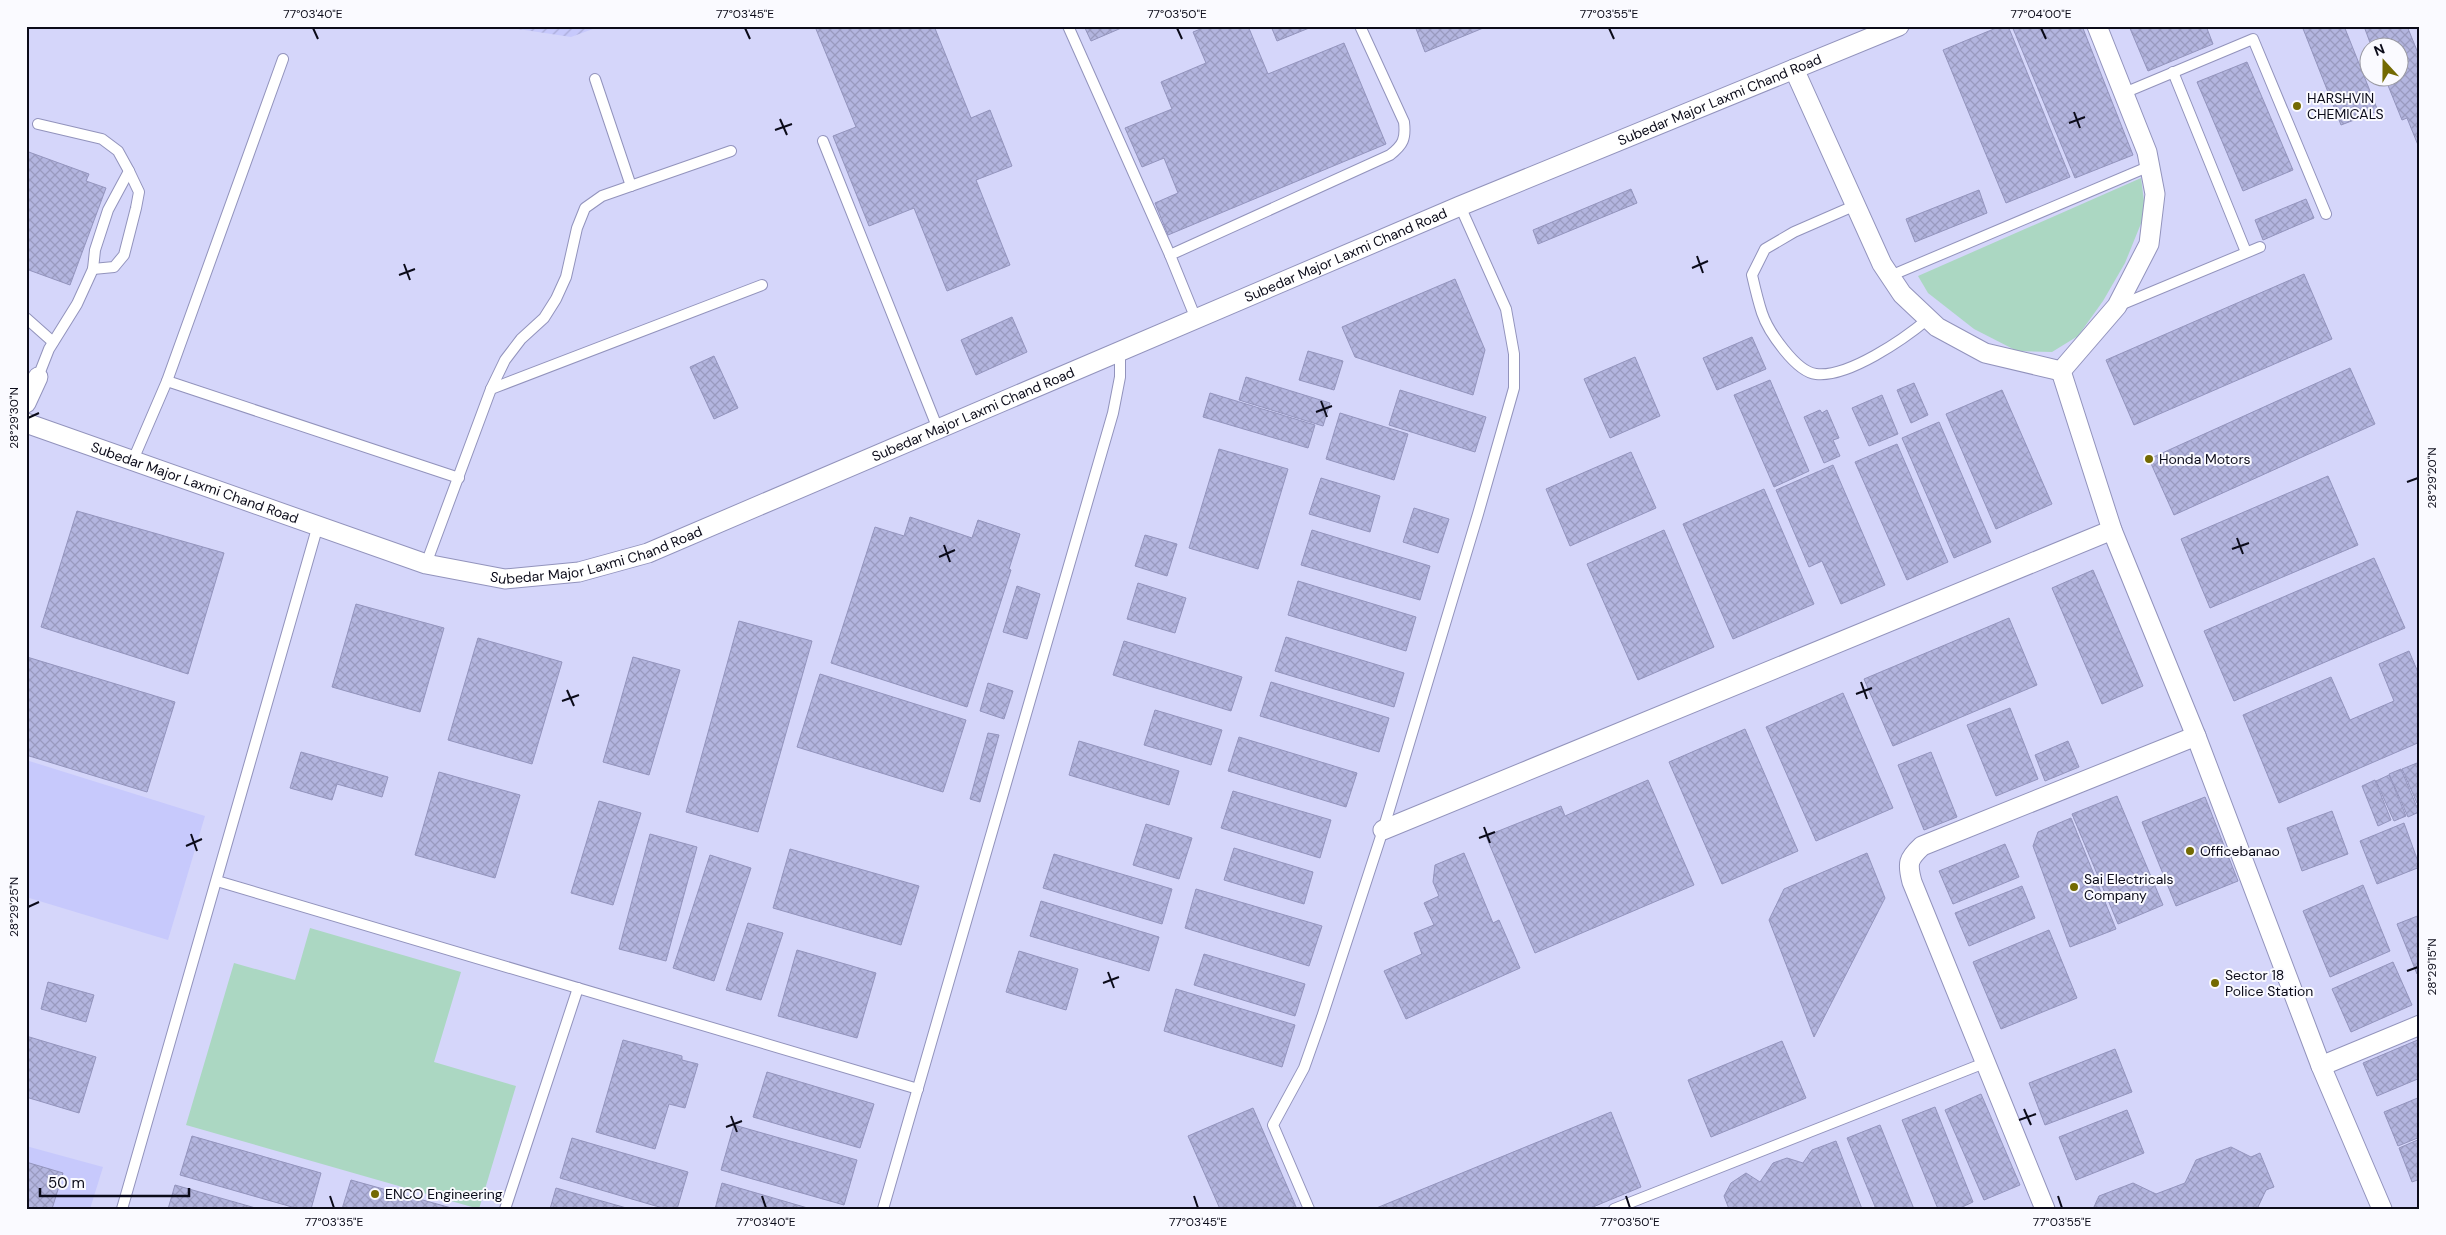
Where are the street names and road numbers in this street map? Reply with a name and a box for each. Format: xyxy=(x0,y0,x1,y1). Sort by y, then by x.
street label: Subedar Major Laxmi Chand Road xyxy=(1615,50,1824,149)
street label: Subedar Major Laxmi Chand Road xyxy=(1241,204,1450,306)
street label: Subedar Major Laxmi Chand Road xyxy=(869,363,1077,465)
street label: Subedar Major Laxmi Chand Road xyxy=(89,438,301,527)
street label: Subedar Major Laxmi Chand Road xyxy=(489,522,705,588)

